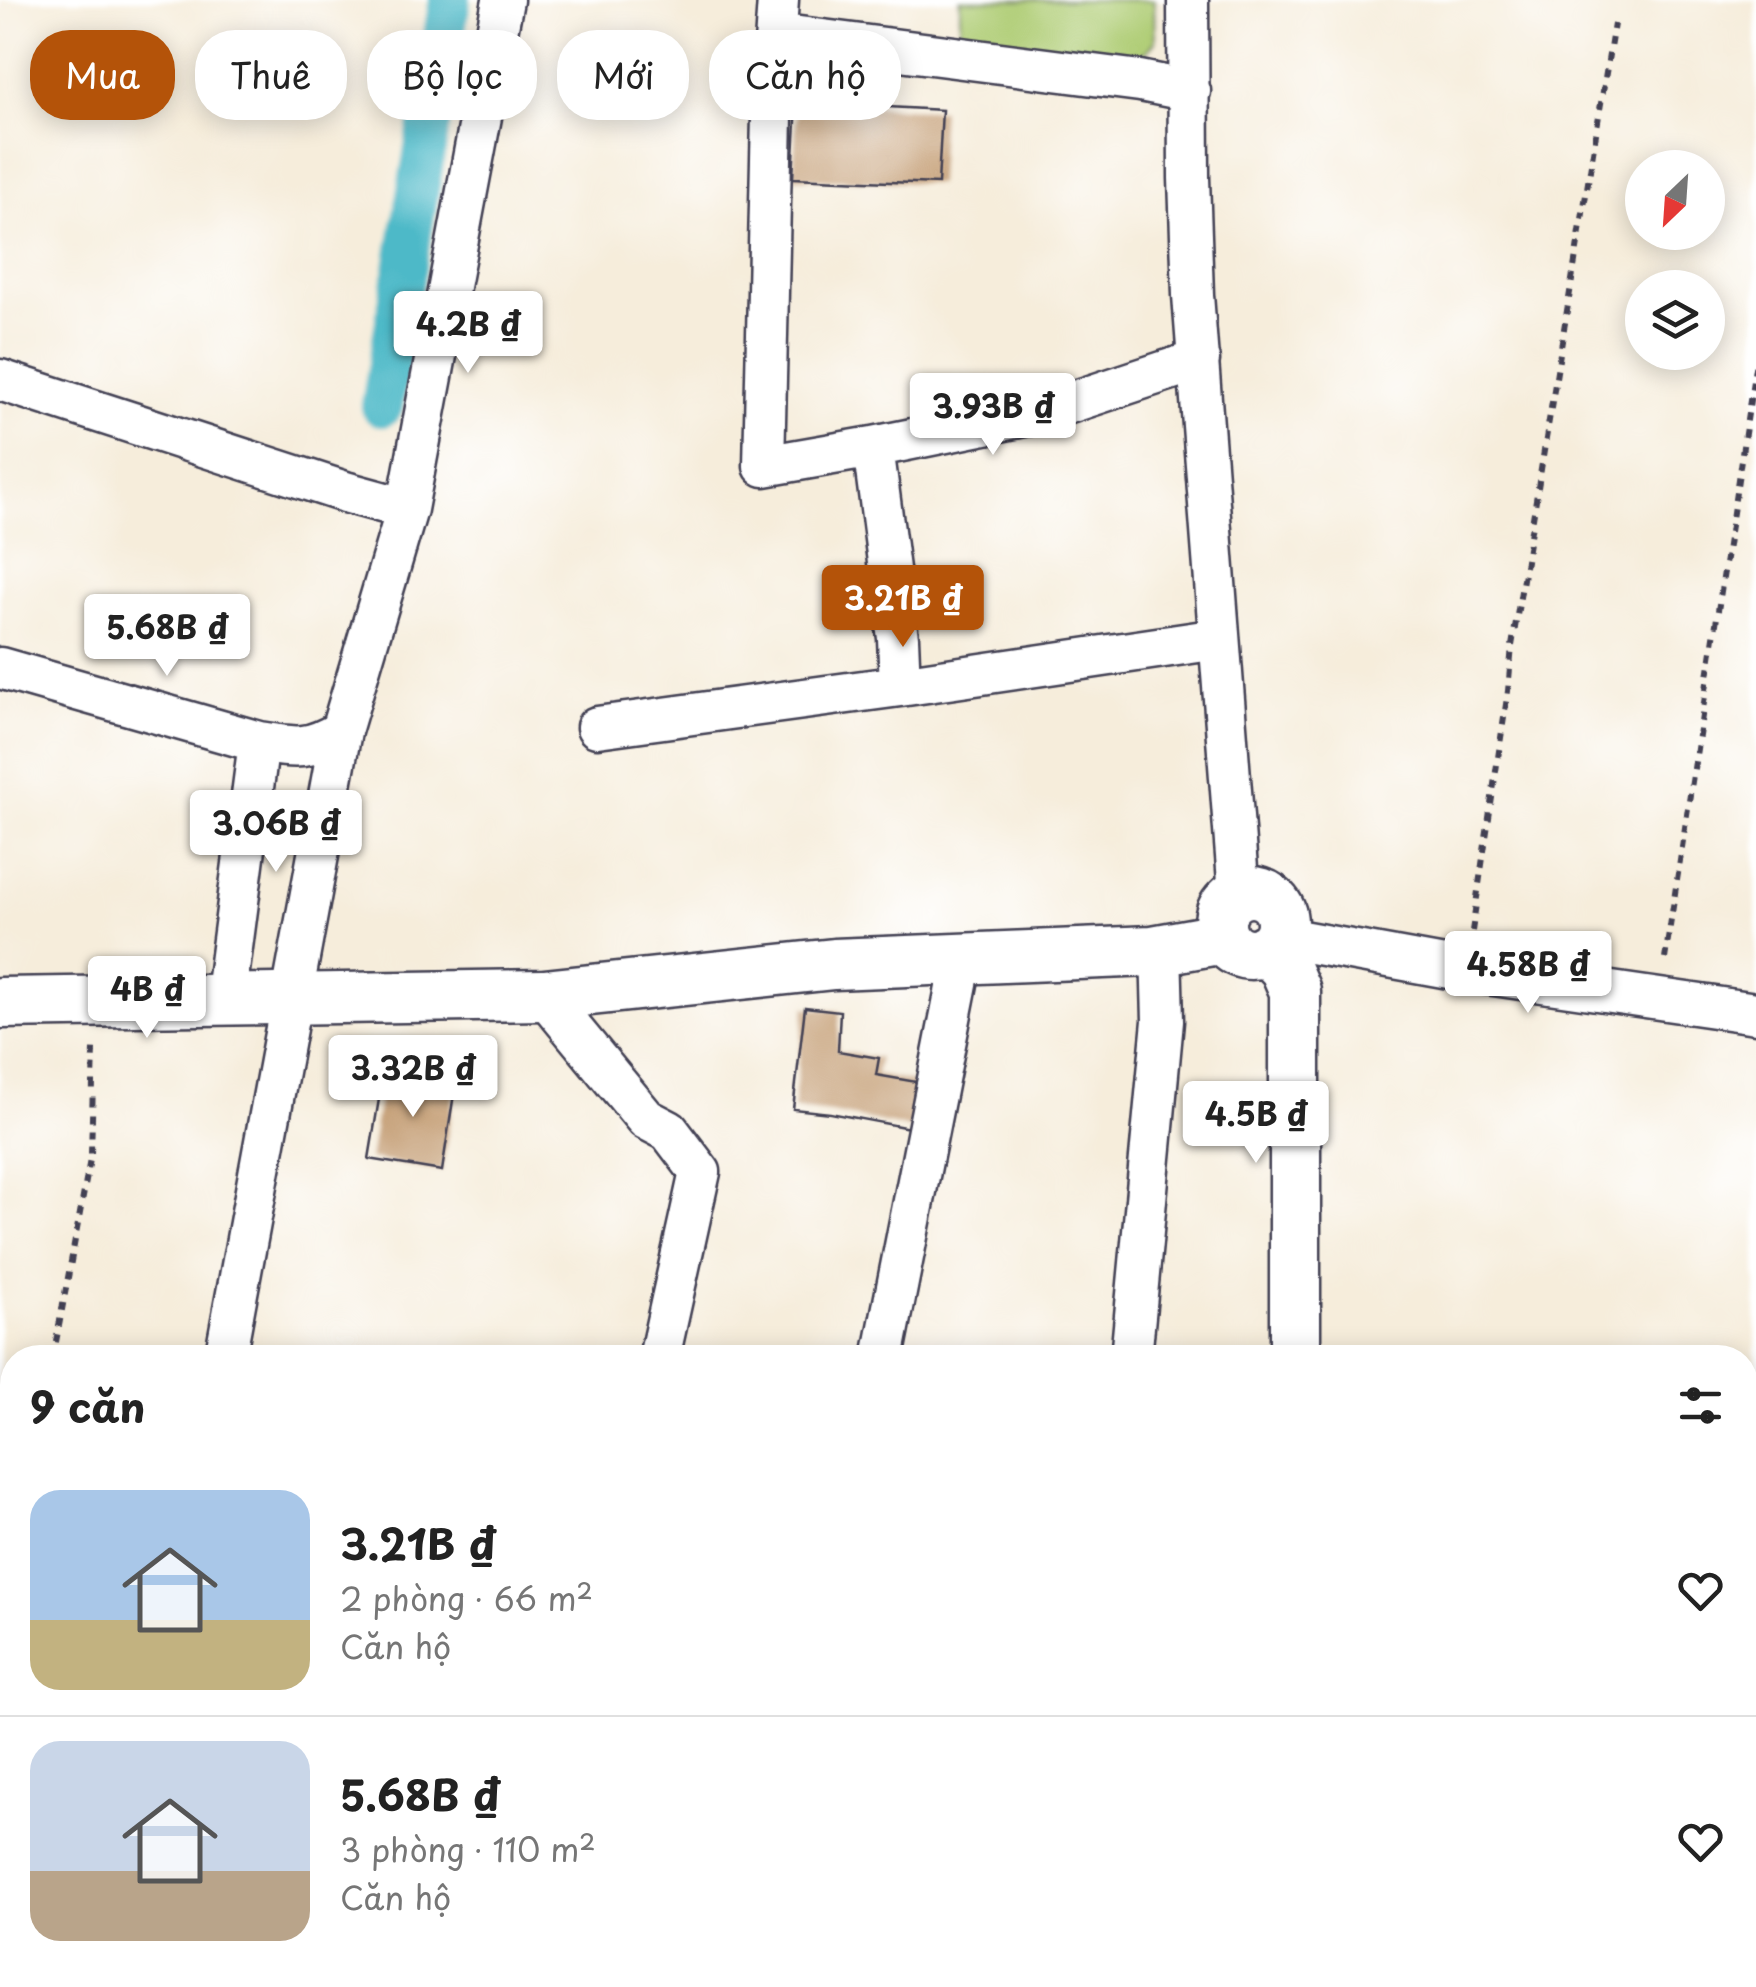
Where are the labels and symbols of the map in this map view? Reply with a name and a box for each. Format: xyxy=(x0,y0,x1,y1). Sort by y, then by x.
north arrow xyxy=(1625,150,1725,250)
pin: 4.2B ₫ xyxy=(387,291,549,376)
pin: 3.93B ₫ xyxy=(901,373,1085,458)
pin: 3.21B ₫ xyxy=(811,565,995,650)
pin: 5.68B ₫ xyxy=(75,594,259,679)
pin: 3.06B ₫ xyxy=(184,790,368,875)
pin: 4.58B ₫ xyxy=(1436,931,1620,1016)
pin: 4B ₫ xyxy=(88,956,206,1041)
pin: 3.32B ₫ xyxy=(321,1035,505,1120)
pin: 4.5B ₫ xyxy=(1175,1081,1337,1166)

